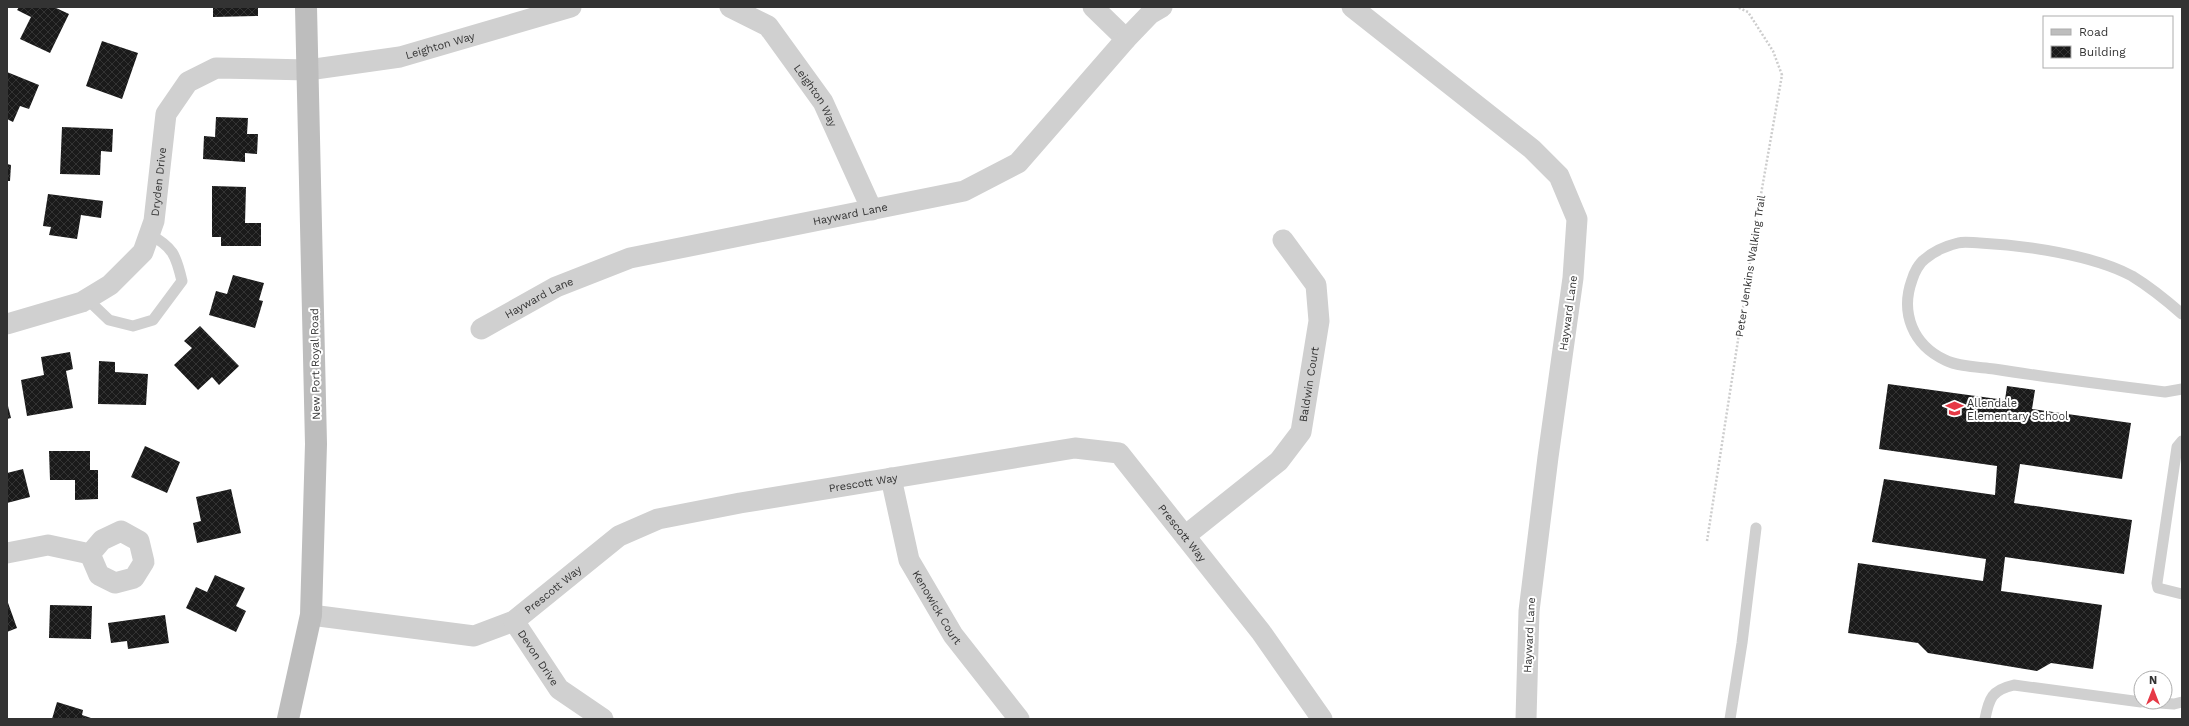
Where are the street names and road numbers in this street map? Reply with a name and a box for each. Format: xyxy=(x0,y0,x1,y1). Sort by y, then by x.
street label: Leighton Way xyxy=(404,29,477,62)
street label: Leighton Way xyxy=(791,62,840,129)
street label: Dryden Drive xyxy=(149,147,169,217)
street label: Peter Jenkins Walking Trail xyxy=(1733,193,1768,338)
street label: Hayward Lane xyxy=(812,200,889,228)
street label: Hayward Lane xyxy=(503,275,575,321)
street label: Hayward Lane xyxy=(1557,275,1580,352)
street label: New Port Royal Road xyxy=(308,308,323,420)
street label: Baldwin Court xyxy=(1297,345,1322,423)
street label: Prescott Way xyxy=(828,471,899,495)
street label: Prescott Way xyxy=(1155,502,1209,565)
street label: Prescott Way xyxy=(522,563,585,617)
street label: Kenowick Court xyxy=(910,568,964,648)
street label: Hayward Lane xyxy=(1521,597,1538,673)
street label: Devon Drive xyxy=(515,627,561,688)

